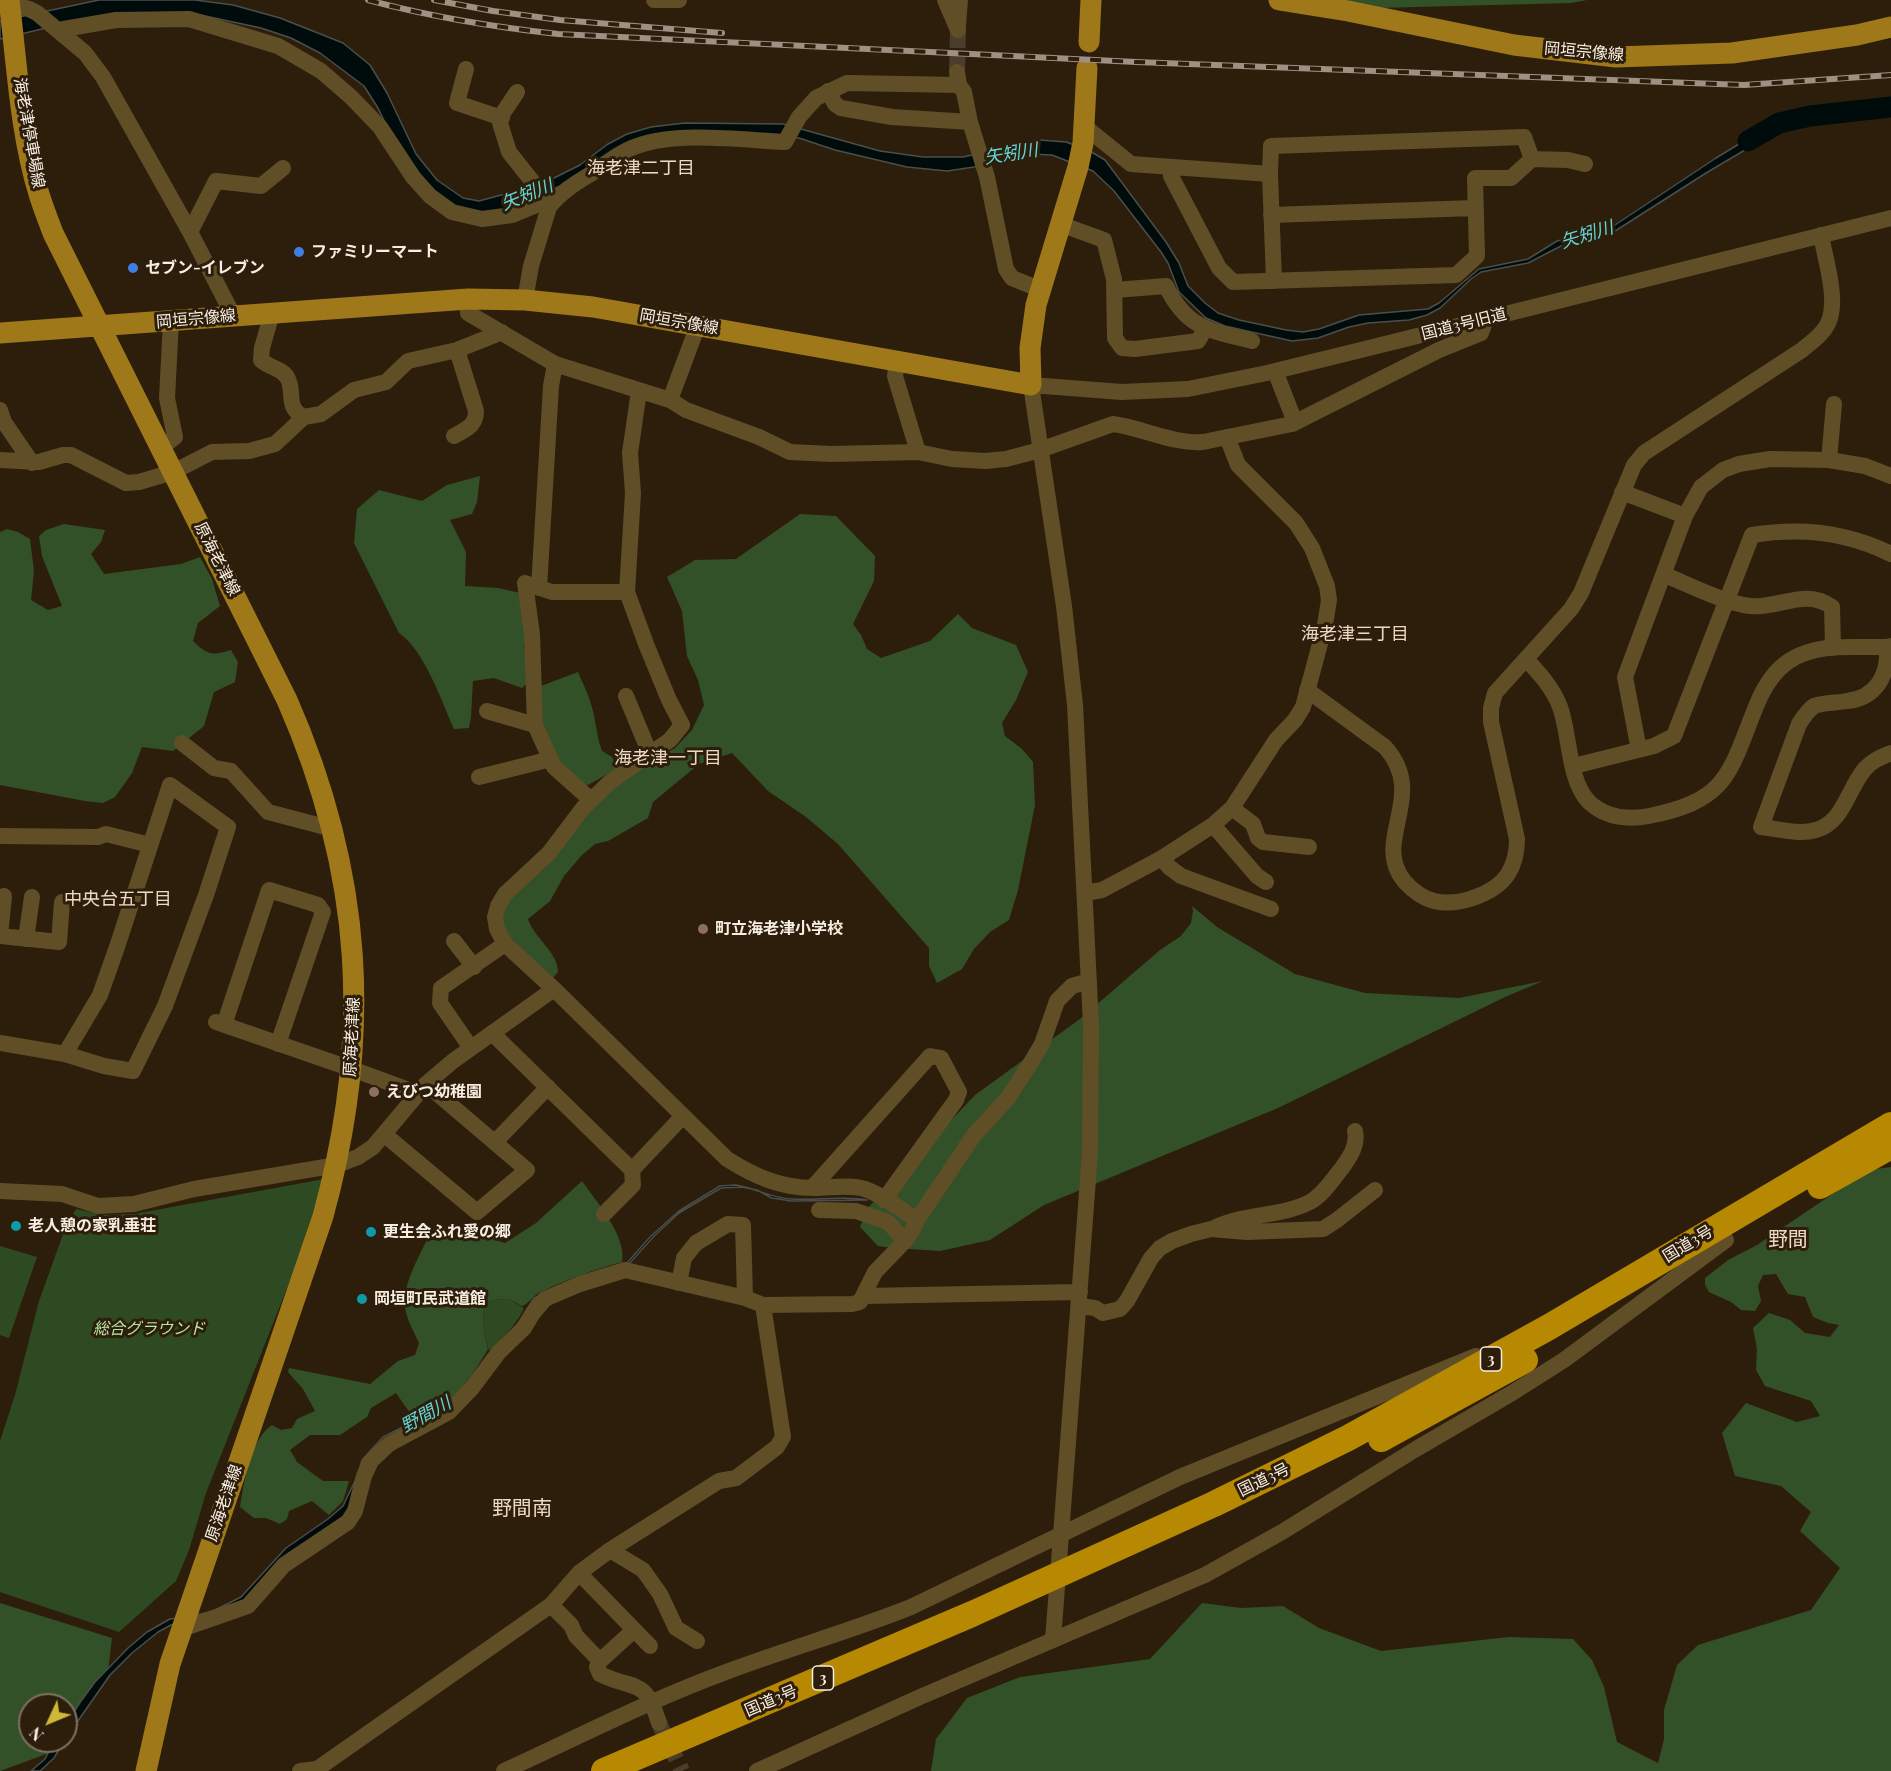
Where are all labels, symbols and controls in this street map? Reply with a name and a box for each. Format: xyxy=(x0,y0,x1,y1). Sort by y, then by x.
street label: 岡垣宗像線 xyxy=(1543,39,1625,65)
street label: 海老津停車場線 xyxy=(10,76,48,190)
water label: 矢矧川 xyxy=(983,139,1039,169)
district label: 海老津二丁目 xyxy=(587,157,695,179)
water label: 矢矧川 xyxy=(498,175,556,215)
water label: 矢矧川 xyxy=(1558,217,1616,253)
place label: ファミリーマート xyxy=(311,242,439,262)
marker: ファミリーマート xyxy=(292,245,306,259)
place label: セブン-イレブン xyxy=(145,258,265,278)
marker: セブン-イレブン xyxy=(126,261,140,275)
street label: 国道3号旧道 xyxy=(1419,304,1509,344)
street label: 岡垣宗像線 xyxy=(155,306,237,332)
street label: 岡垣宗像線 xyxy=(638,306,720,338)
street label: 原海老津線 xyxy=(190,519,244,599)
district label: 海老津三丁目 xyxy=(1301,623,1409,645)
district label: 海老津一丁目 xyxy=(614,747,722,769)
district label: 中央台五丁目 xyxy=(64,888,172,910)
place label: 町立海老津小学校 xyxy=(715,919,843,939)
marker: 町立海老津小学校 xyxy=(696,922,710,936)
street label: 原海老津線 xyxy=(340,997,364,1077)
place label: えびつ幼稚園 xyxy=(386,1082,482,1102)
marker: えびつ幼稚園 xyxy=(367,1085,381,1099)
place label: 老人憩の家乳垂荘 xyxy=(28,1216,156,1236)
marker: 老人憩の家乳垂荘 xyxy=(9,1219,23,1233)
place label: 更生会ふれ愛の郷 xyxy=(383,1222,511,1242)
street label: 国道3号 xyxy=(1659,1222,1717,1266)
marker: 更生会ふれ愛の郷 xyxy=(364,1225,378,1239)
district label: 野間 xyxy=(1768,1228,1808,1252)
place label: 岡垣町民武道館 xyxy=(374,1289,486,1309)
marker: 岡垣町民武道館 xyxy=(355,1292,369,1306)
park label: 総合グラウンド xyxy=(93,1319,205,1339)
road number: 3 xyxy=(1480,1347,1502,1371)
water label: 野間川 xyxy=(397,1392,455,1438)
street label: 国道3号 xyxy=(1235,1459,1293,1501)
street label: 原海老津線 xyxy=(202,1462,246,1544)
district label: 野間南 xyxy=(492,1497,552,1521)
road number: 3 xyxy=(812,1666,834,1690)
street label: 国道3号 xyxy=(742,1681,800,1721)
north arrow xyxy=(18,1693,78,1753)
text: N xyxy=(25,1723,48,1746)

